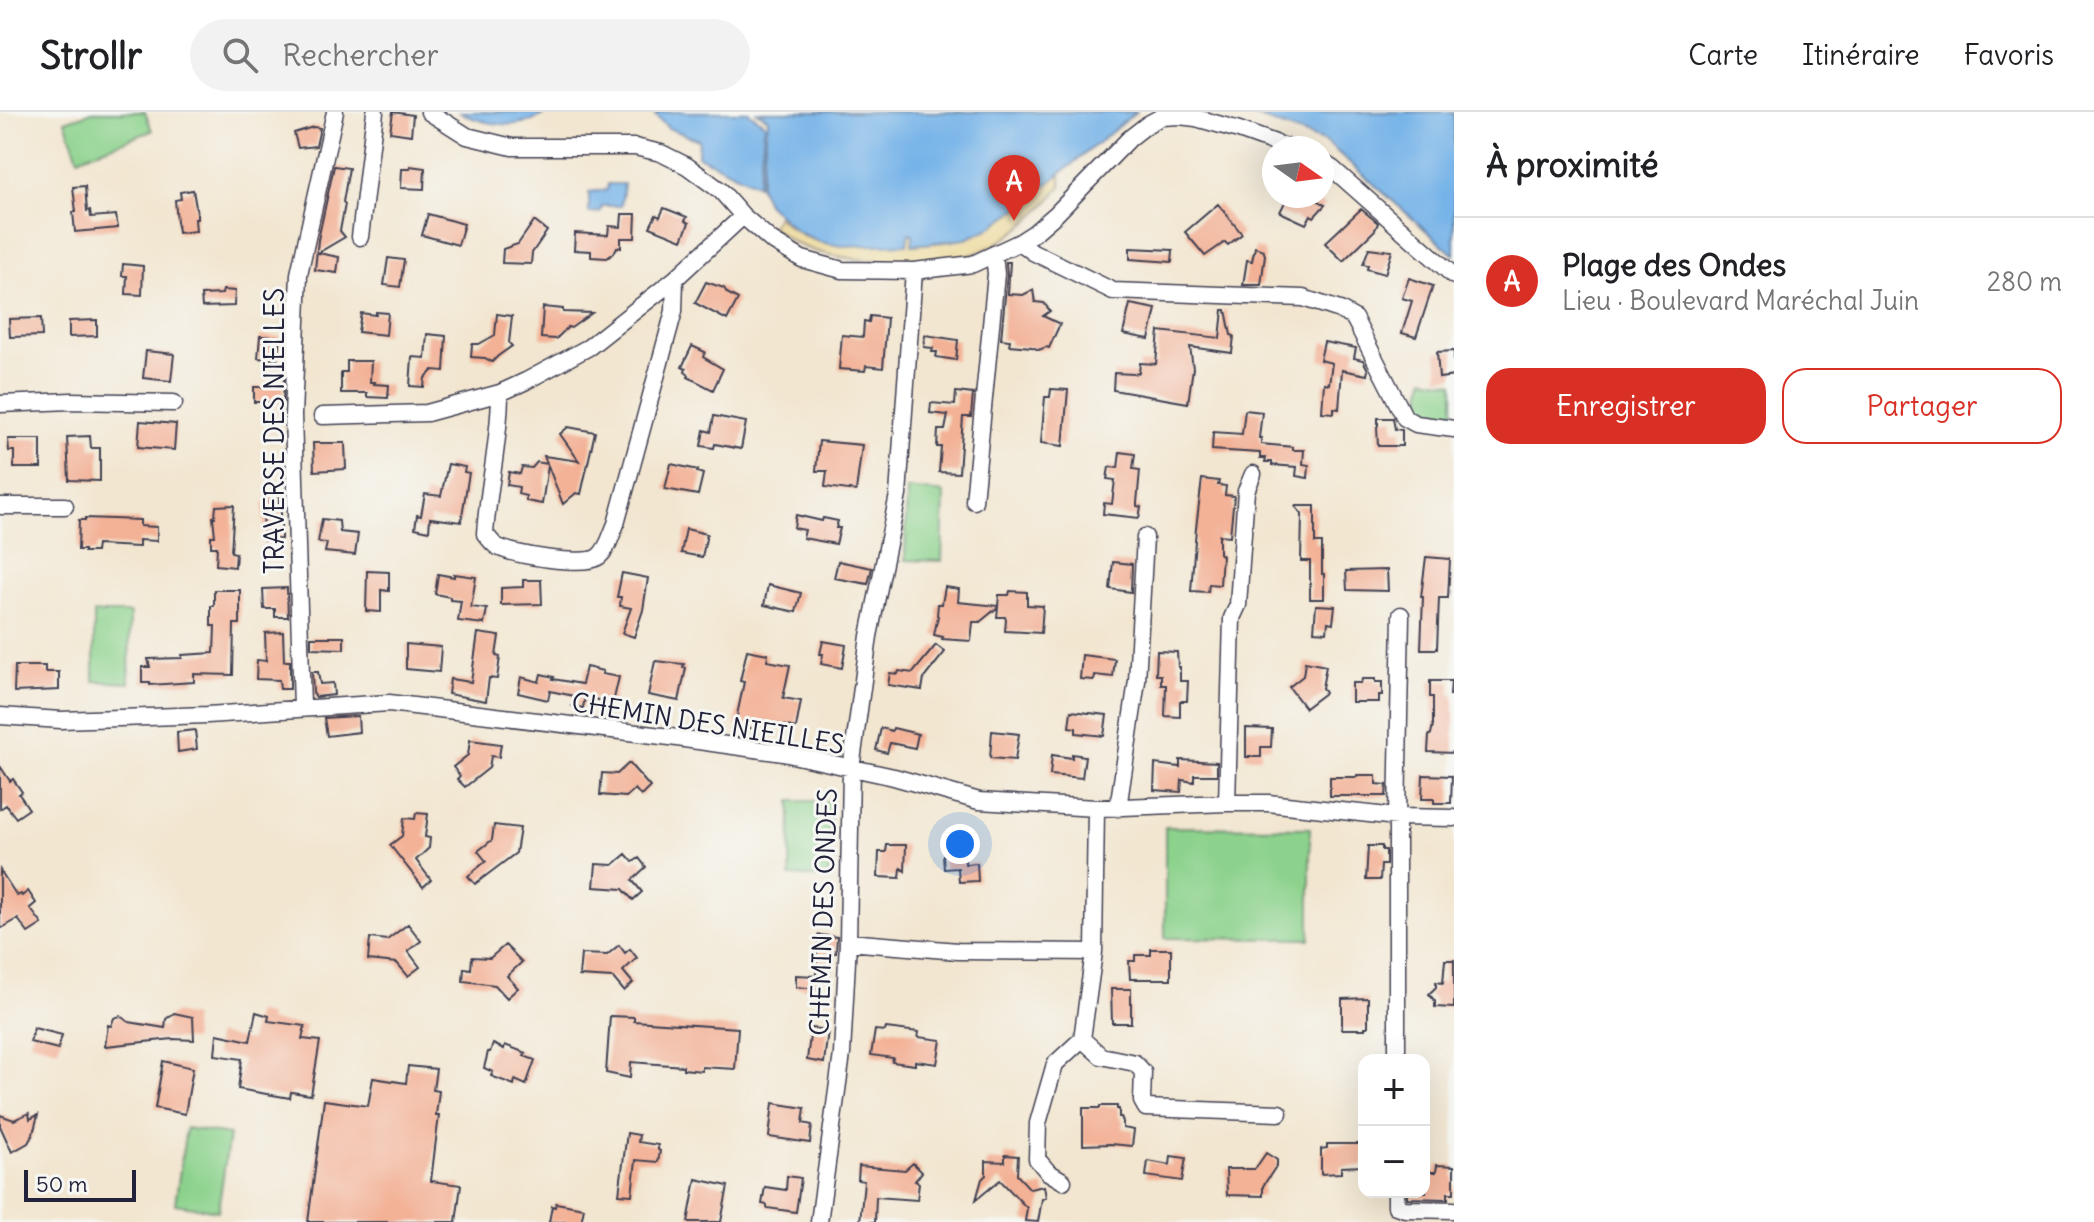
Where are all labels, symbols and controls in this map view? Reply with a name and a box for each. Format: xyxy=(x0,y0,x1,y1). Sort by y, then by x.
search box xyxy=(190,19,750,91)
text: Strollr xyxy=(40,32,142,79)
icon: search xyxy=(218,33,262,77)
text: Rechercher xyxy=(282,36,439,74)
text: Carte xyxy=(1688,37,1758,73)
text: Itinéraire xyxy=(1802,37,1920,73)
text: Favoris xyxy=(1964,37,2054,73)
north arrow xyxy=(1262,136,1334,208)
text: À proximité xyxy=(1486,143,1659,186)
pin: A xyxy=(988,155,1040,221)
text: Plage des Ondes xyxy=(1562,246,1786,284)
text: A xyxy=(1504,265,1520,298)
text: 280 m xyxy=(1987,265,2062,298)
text: Lieu · Boulevard Maréchal Juin xyxy=(1562,284,1919,317)
street label: TRAVERSE DES NIELLES xyxy=(258,288,291,574)
button: Enregistrer xyxy=(1486,368,1766,444)
button: Partager xyxy=(1782,368,2062,444)
street label: CHEMIN DES NIEILLES xyxy=(569,685,847,761)
street label: CHEMIN DES ONDES xyxy=(802,788,844,1036)
your location xyxy=(940,824,980,864)
map controls xyxy=(1358,1054,1430,1198)
button: + xyxy=(1358,1054,1430,1126)
button: − xyxy=(1358,1126,1430,1198)
scale bar xyxy=(24,1166,136,1202)
text: 50 m xyxy=(36,1170,88,1198)

